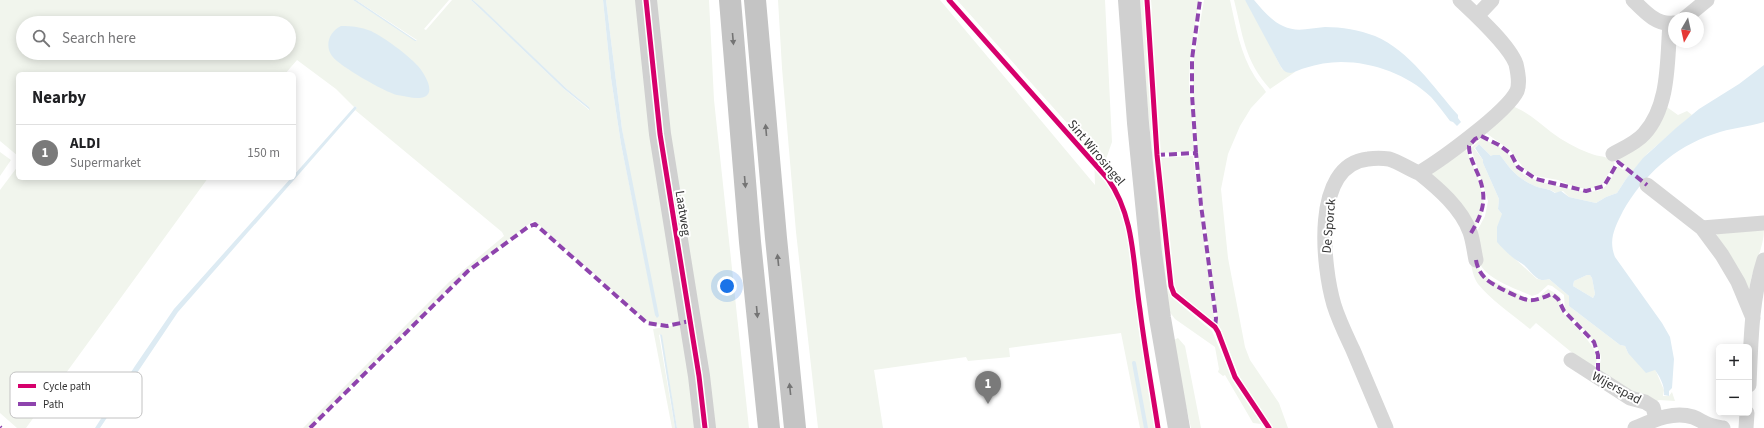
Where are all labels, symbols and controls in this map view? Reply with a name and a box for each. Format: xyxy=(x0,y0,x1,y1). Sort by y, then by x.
north arrow xyxy=(1668,12,1704,48)
search box xyxy=(16,16,296,60)
icon: search xyxy=(30,27,52,49)
text: Search here xyxy=(62,28,136,49)
one-way arrow xyxy=(730,33,737,45)
text: Nearby xyxy=(32,86,86,110)
street label: Sint Wirosingel xyxy=(1063,116,1129,189)
one-way arrow xyxy=(763,124,770,136)
text: ALDI xyxy=(70,133,100,154)
text: 1 xyxy=(42,144,48,162)
text: 150 m xyxy=(247,144,280,162)
text: Supermarket xyxy=(70,154,141,172)
one-way arrow xyxy=(742,176,748,188)
street label: Laatweg xyxy=(671,189,696,238)
street label: De Sporck xyxy=(1318,197,1340,254)
one-way arrow xyxy=(774,254,781,266)
your location xyxy=(717,276,737,296)
one-way arrow xyxy=(753,306,760,318)
map controls xyxy=(1716,344,1752,416)
button: + xyxy=(1716,344,1752,380)
street label: Wijerspad xyxy=(1589,367,1645,408)
pin: 1 xyxy=(975,371,1001,404)
legend xyxy=(10,372,142,418)
text: Cycle path xyxy=(43,379,91,394)
button: − xyxy=(1716,380,1752,416)
one-way arrow xyxy=(787,383,794,395)
text: Path xyxy=(43,397,64,412)

